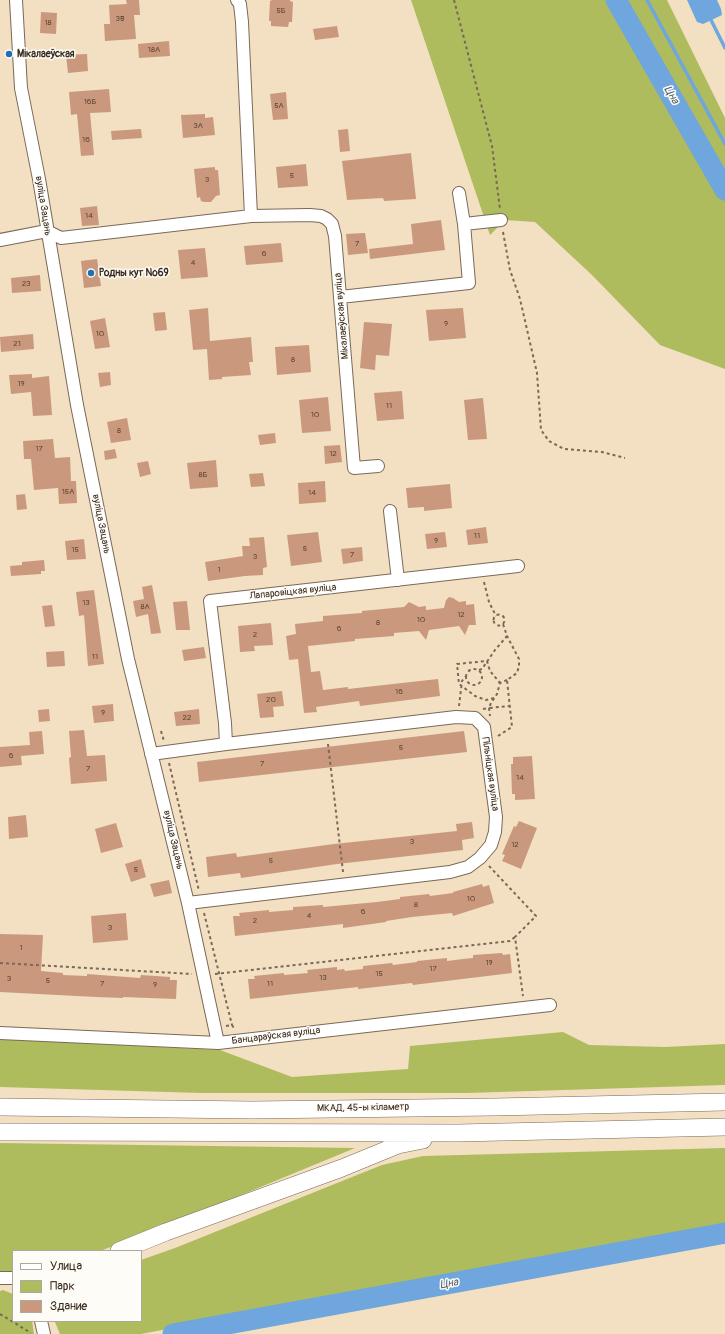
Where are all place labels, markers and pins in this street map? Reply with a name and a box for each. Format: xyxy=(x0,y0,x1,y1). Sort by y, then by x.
place label: Мікалаеўская xyxy=(17,48,75,60)
marker: Мікалаеўская xyxy=(4,49,14,59)
place label: Родны кут №69 xyxy=(99,267,169,279)
marker: Родны кут №69 xyxy=(86,268,96,278)

